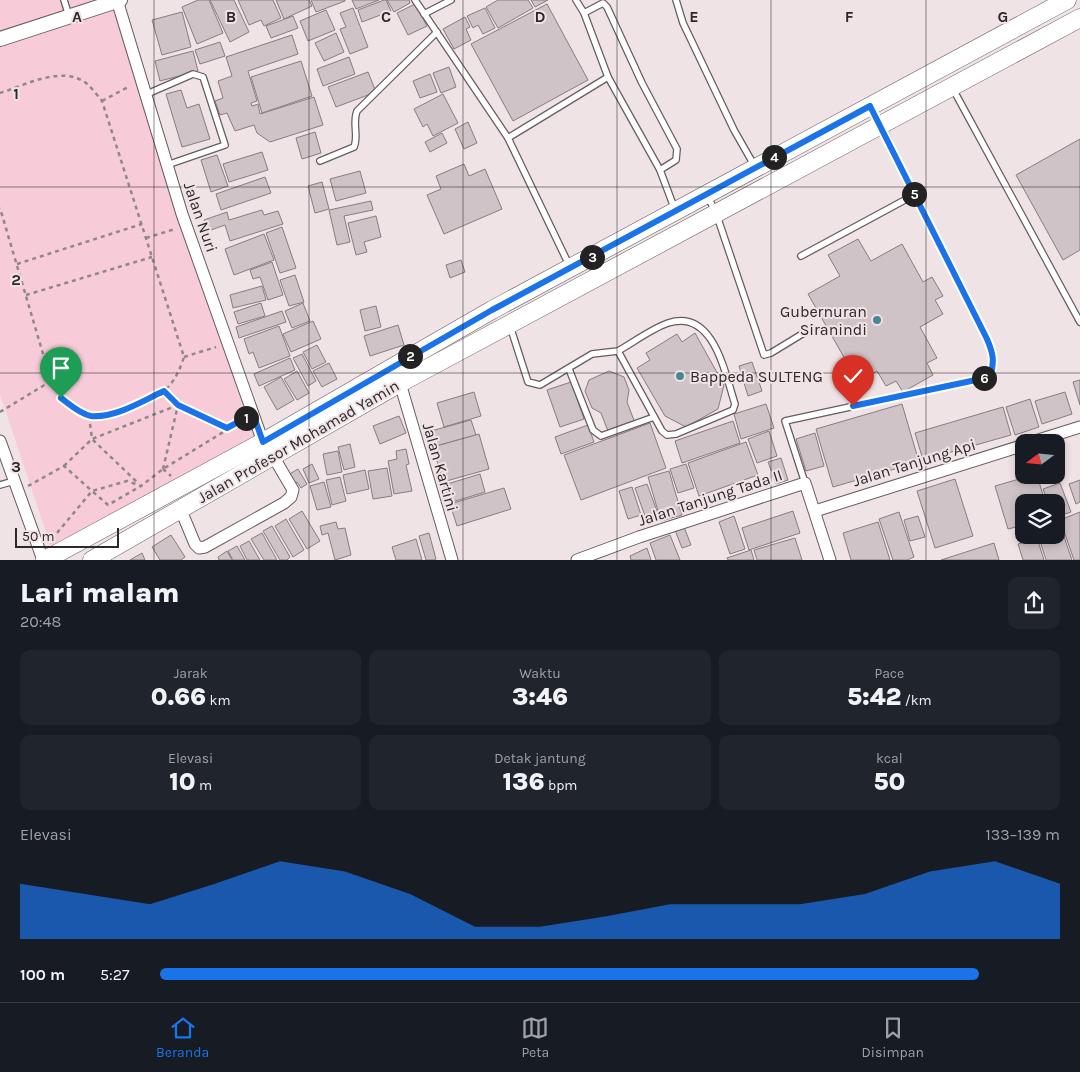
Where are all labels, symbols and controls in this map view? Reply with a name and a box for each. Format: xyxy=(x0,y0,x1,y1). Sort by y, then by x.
text: A xyxy=(72,7,82,26)
text: B xyxy=(226,7,236,26)
text: C xyxy=(381,7,391,26)
text: D xyxy=(535,7,546,26)
text: E xyxy=(689,7,699,26)
text: F xyxy=(845,7,854,26)
text: G xyxy=(998,7,1008,26)
text: 1 xyxy=(13,84,19,103)
pin: 4 xyxy=(762,144,786,170)
text: 4 xyxy=(770,149,779,166)
street label: Jalan Nuri xyxy=(180,179,221,255)
pin: 5 xyxy=(902,182,926,206)
text: 5 xyxy=(910,186,919,203)
pin: 3 xyxy=(580,244,604,270)
text: 3 xyxy=(588,249,597,266)
text: 2 xyxy=(11,270,21,289)
place label: Gubernuran Siranindi xyxy=(780,302,867,339)
marker: Gubernuran Siranindi xyxy=(871,314,883,326)
pin: 2 xyxy=(398,344,422,368)
pin xyxy=(40,347,82,398)
text: 2 xyxy=(406,348,415,365)
icon: arrive xyxy=(47,354,75,382)
pin xyxy=(832,355,874,406)
icon: check xyxy=(839,362,867,390)
pin: 6 xyxy=(972,366,996,390)
place label: Bappeda SULTENG xyxy=(690,367,823,386)
marker: Bappeda SULTENG xyxy=(674,370,686,382)
text: 6 xyxy=(980,370,989,387)
street label: Jalan Profesor Mohamad Yamin xyxy=(194,376,402,507)
pin: 1 xyxy=(234,406,258,430)
text: 1 xyxy=(244,410,249,427)
street label: Jalan Kartini xyxy=(419,421,462,514)
north arrow xyxy=(1015,434,1065,484)
map controls xyxy=(1015,434,1065,544)
street label: Jalan Tanjung Api xyxy=(850,435,978,490)
text: 3 xyxy=(11,457,21,476)
street label: Jalan Tanjung Tada II xyxy=(636,465,785,530)
button: layers xyxy=(1015,494,1065,544)
scale bar xyxy=(15,524,119,548)
text: 50 m xyxy=(22,528,55,545)
text: Lari malam xyxy=(20,576,179,609)
button: share xyxy=(1008,577,1060,629)
text: 20:48 xyxy=(20,612,61,631)
text: Jarak xyxy=(174,665,208,682)
text: Waktu xyxy=(519,665,561,682)
text: Pace xyxy=(874,665,904,682)
text: 0.66 xyxy=(151,682,206,711)
text: 3:46 xyxy=(512,682,568,711)
text: 5:42 xyxy=(847,682,901,711)
text: km xyxy=(206,692,230,709)
text: /km xyxy=(901,692,932,709)
text: Elevasi xyxy=(168,750,213,767)
text: Detak jantung xyxy=(494,750,586,767)
text: kcal xyxy=(876,750,903,767)
text: 10 xyxy=(169,767,196,796)
text: 136 xyxy=(503,767,545,796)
text: 50 xyxy=(873,767,905,796)
text: m xyxy=(196,777,212,794)
text: bpm xyxy=(545,777,577,794)
text: Elevasi xyxy=(20,825,72,844)
text: 133–139 m xyxy=(985,825,1060,844)
text: 100 m xyxy=(20,965,65,984)
text: 5:27 xyxy=(100,965,130,984)
tab: Beranda xyxy=(156,1014,209,1061)
tab: Peta xyxy=(521,1014,549,1061)
tab: Disimpan xyxy=(862,1014,924,1061)

